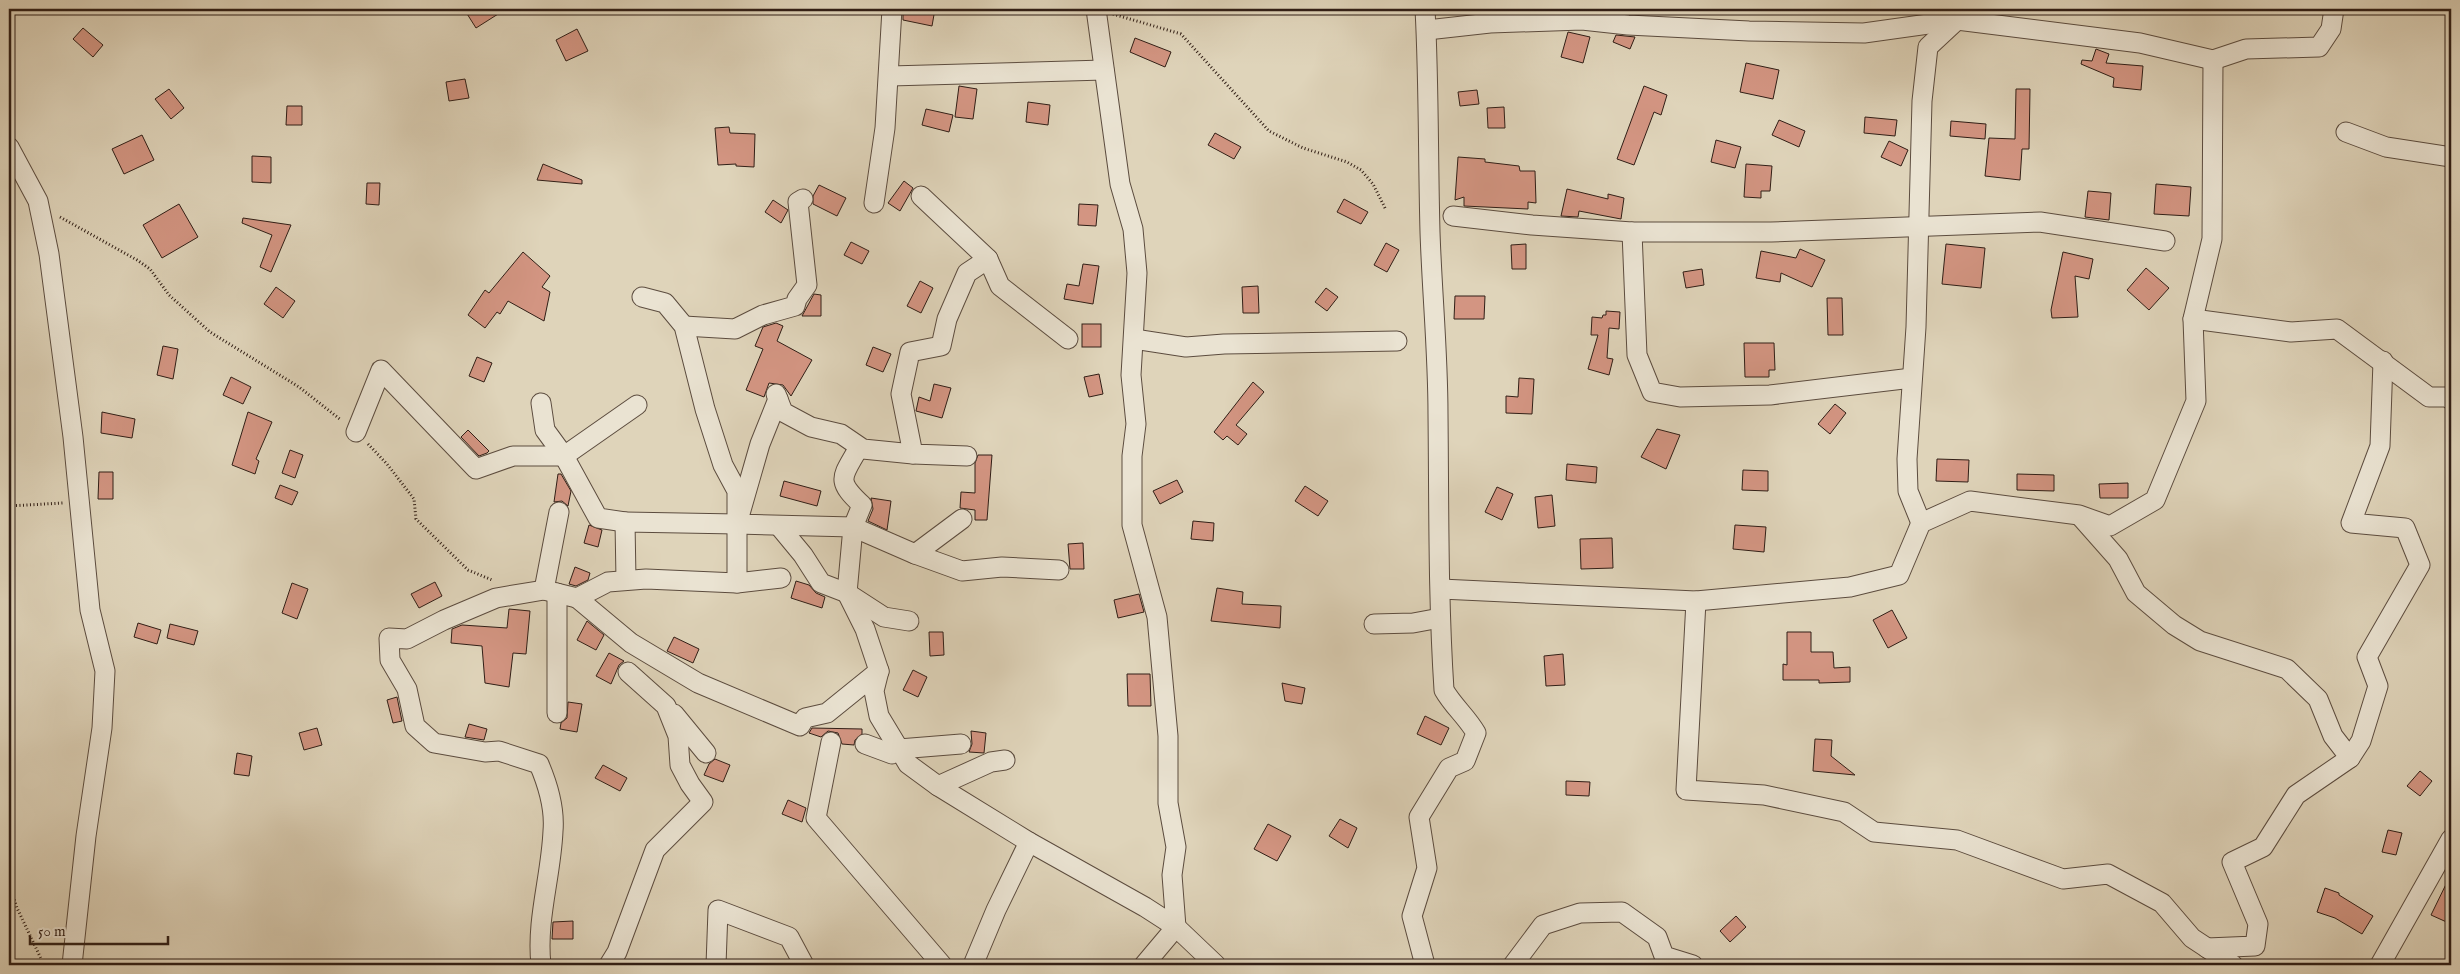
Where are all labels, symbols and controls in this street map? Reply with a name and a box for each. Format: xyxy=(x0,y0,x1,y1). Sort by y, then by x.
scale bar xyxy=(30,914,168,946)
text: 50 m xyxy=(38,922,66,941)

